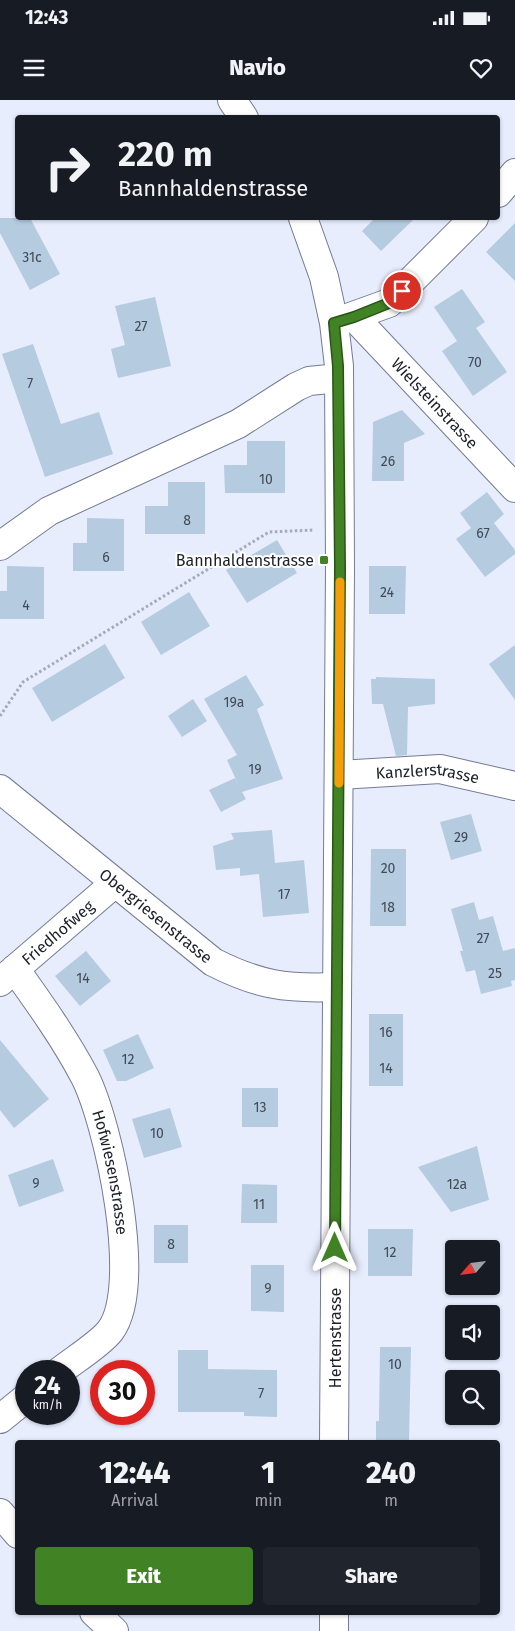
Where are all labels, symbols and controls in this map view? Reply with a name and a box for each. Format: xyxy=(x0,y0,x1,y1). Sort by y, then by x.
text: 12:43 xyxy=(25,6,68,29)
icon: menu xyxy=(20,54,48,82)
text: Navio xyxy=(229,54,286,81)
icon: heart xyxy=(467,54,495,82)
text: 220 m xyxy=(118,133,213,175)
icon: right xyxy=(35,135,100,200)
text: Bannhaldenstrasse xyxy=(118,175,308,202)
house number: 31c xyxy=(22,249,42,266)
pin xyxy=(381,270,423,312)
icon: arrive xyxy=(388,277,416,305)
house number: 27 xyxy=(134,318,148,335)
street label: Wielsteinstrasse xyxy=(387,354,482,453)
house number: 70 xyxy=(468,354,482,371)
house number: 7 xyxy=(27,375,33,392)
house number: 26 xyxy=(381,453,395,470)
house number: 10 xyxy=(259,471,273,488)
house number: 8 xyxy=(183,512,191,529)
house number: 67 xyxy=(476,525,490,542)
house number: 6 xyxy=(102,549,110,566)
place label: Bannhaldenstrasse xyxy=(176,551,314,570)
marker: Bannhaldenstrasse xyxy=(318,554,330,566)
house number: 24 xyxy=(380,584,395,601)
house number: 4 xyxy=(22,597,30,614)
house number: 19a xyxy=(224,694,244,711)
street label: Kanzlerstrasse xyxy=(375,760,481,788)
house number: 19 xyxy=(248,761,262,778)
house number: 29 xyxy=(454,829,468,846)
house number: 20 xyxy=(381,860,396,877)
street label: Obergriesenstrasse xyxy=(96,865,216,967)
house number: 17 xyxy=(278,886,290,903)
street label: Friedhofweg xyxy=(18,896,98,969)
house number: 18 xyxy=(381,899,395,916)
house number: 27 xyxy=(476,930,490,947)
house number: 25 xyxy=(488,965,502,982)
house number: 14 xyxy=(76,970,90,987)
house number: 16 xyxy=(379,1024,393,1041)
house number: 12 xyxy=(122,1051,135,1068)
house number: 14 xyxy=(379,1060,393,1077)
house number: 13 xyxy=(253,1099,267,1116)
street label: Hofwiesenstrasse xyxy=(88,1108,132,1236)
house number: 10 xyxy=(150,1125,164,1142)
house number: 9 xyxy=(32,1175,40,1192)
house number: 12a xyxy=(447,1176,467,1193)
house number: 11 xyxy=(253,1196,265,1213)
position arrow xyxy=(308,1221,360,1273)
house number: 8 xyxy=(167,1236,175,1253)
north arrow xyxy=(445,1240,500,1295)
map controls xyxy=(445,1240,500,1425)
house number: 12 xyxy=(384,1244,397,1261)
house number: 9 xyxy=(264,1280,272,1297)
street label: Hertenstrasse xyxy=(326,1288,345,1388)
button: sound xyxy=(445,1305,500,1360)
house number: 10 xyxy=(388,1356,402,1373)
speed limit sign: 30 xyxy=(90,1360,155,1425)
button: search xyxy=(445,1370,500,1425)
text: 24 xyxy=(34,1371,61,1401)
house number: 7 xyxy=(258,1385,264,1402)
text: km/h xyxy=(33,1398,62,1412)
text: 12:44 xyxy=(99,1455,170,1491)
text: 1 xyxy=(261,1455,275,1491)
text: 240 xyxy=(366,1455,416,1491)
text: Arrival xyxy=(111,1491,158,1510)
text: min xyxy=(254,1491,282,1510)
text: m xyxy=(384,1491,398,1510)
button: Exit xyxy=(35,1547,253,1605)
button: Share xyxy=(263,1547,480,1605)

